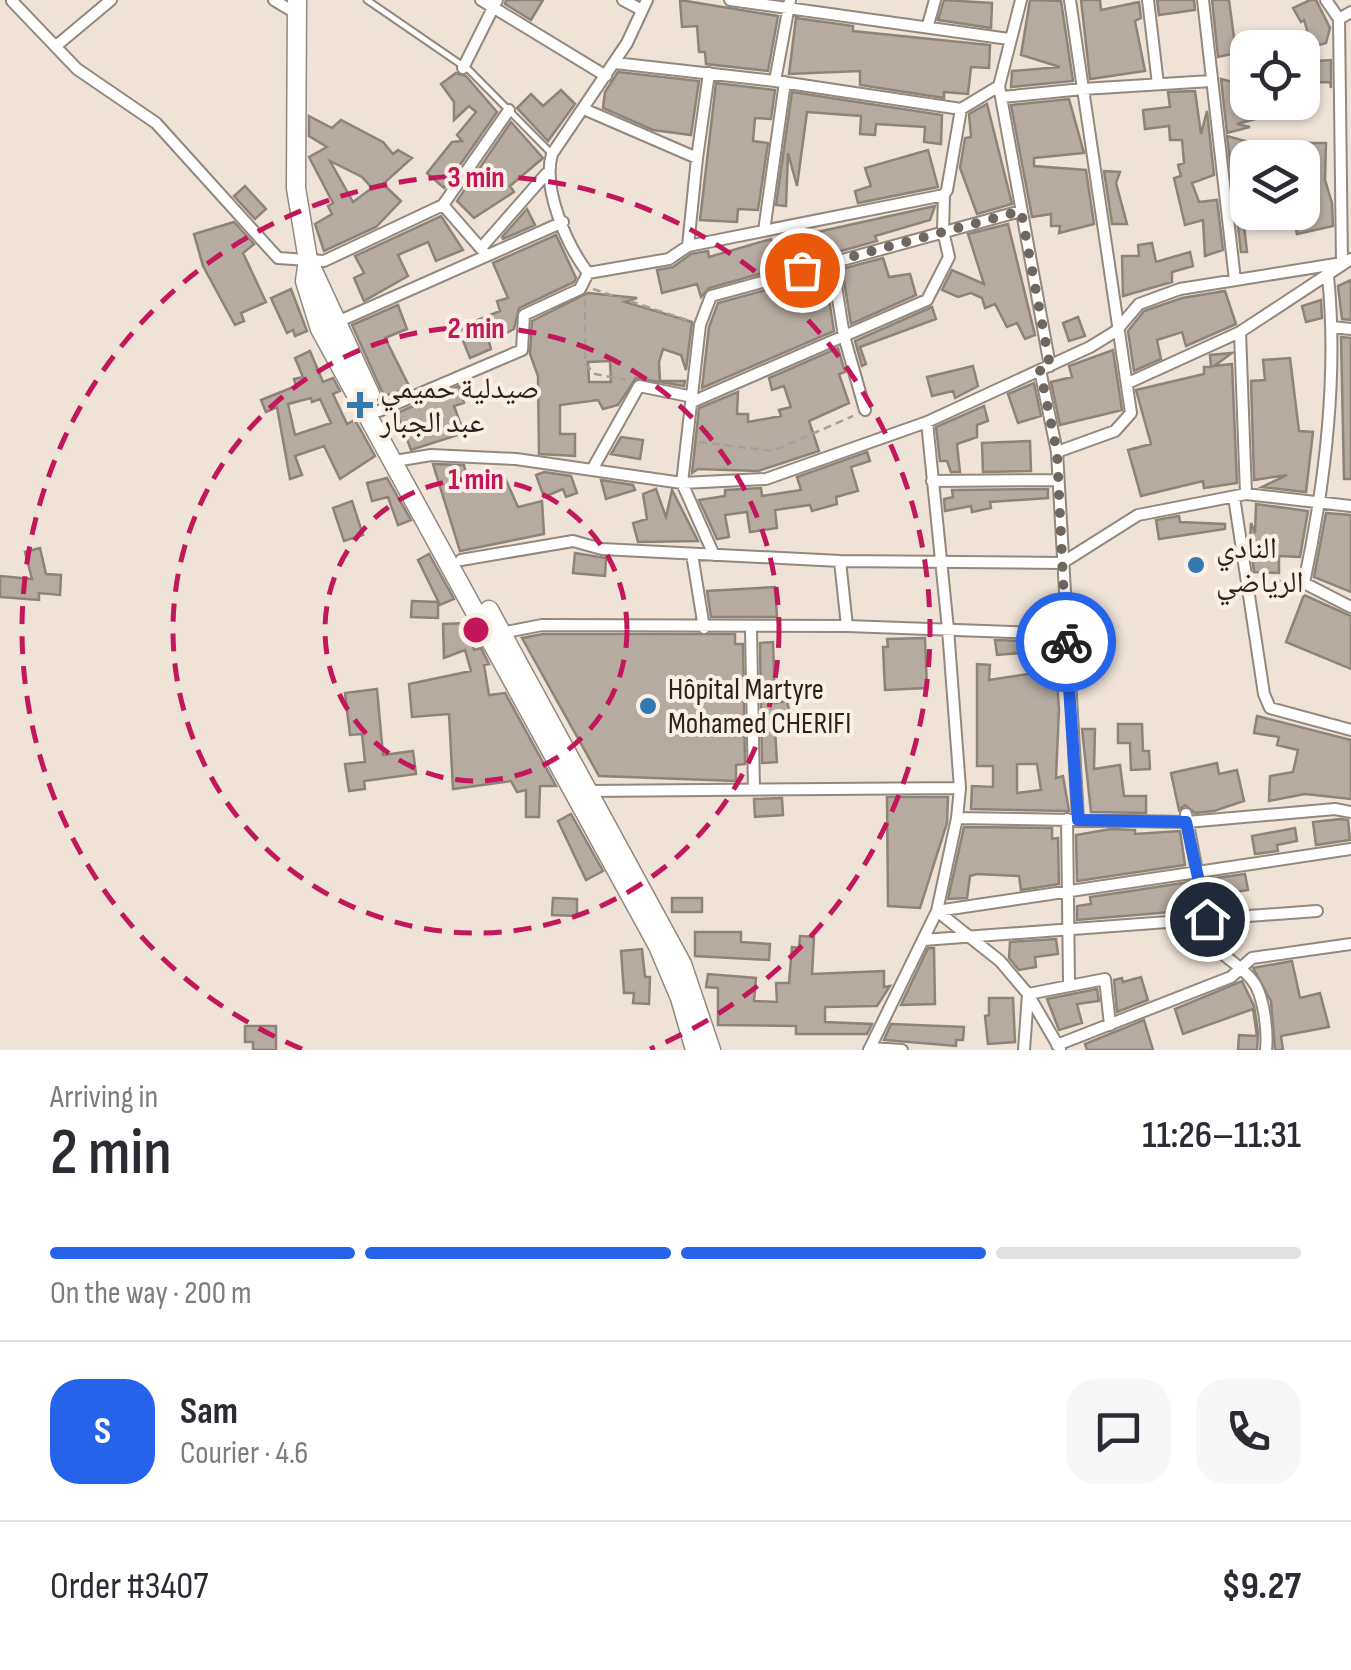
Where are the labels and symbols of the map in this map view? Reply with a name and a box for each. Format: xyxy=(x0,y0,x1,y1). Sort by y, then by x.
text: 3 min xyxy=(447,160,505,196)
pin xyxy=(760,228,845,313)
text: 2 min xyxy=(447,311,505,347)
place label: صيدلية حميمي عبد الجبار xyxy=(379,371,539,441)
marker: صيدلية حميمي عبد الجبار xyxy=(349,394,371,416)
text: 1 min xyxy=(448,462,504,498)
place label: النادي الرياضي xyxy=(1216,531,1304,606)
marker: النادي الرياضي xyxy=(1185,554,1207,576)
courier xyxy=(1016,592,1116,692)
centre of rings xyxy=(458,612,494,648)
place label: Hôpital Martyre Mohamed CHERIFI xyxy=(668,672,851,742)
marker: Hôpital Martyre Mohamed CHERIFI xyxy=(637,695,659,717)
pin xyxy=(1165,877,1250,962)

